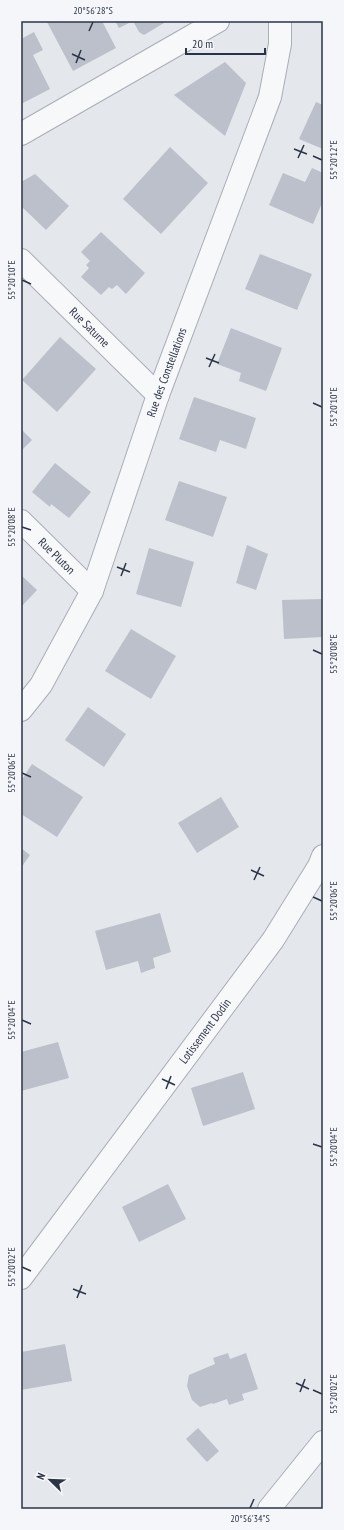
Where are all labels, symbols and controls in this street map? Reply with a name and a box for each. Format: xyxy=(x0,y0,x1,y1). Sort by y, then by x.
text: 20°56'28"S xyxy=(73,4,113,17)
scale bar xyxy=(186,30,265,56)
text: 20 m xyxy=(192,36,213,51)
text: 55°20'12"E xyxy=(327,140,340,180)
text: 55°20'10"E xyxy=(5,260,18,300)
street label: Rue Saturne xyxy=(66,304,113,350)
street label: Rue des Constellations xyxy=(143,325,190,419)
text: 55°20'10"E xyxy=(327,387,340,427)
text: 55°20'08"E xyxy=(5,507,18,547)
street label: Rue Pluton xyxy=(35,534,78,577)
text: 55°20'08"E xyxy=(327,634,340,674)
text: 55°20'06"E xyxy=(5,753,18,793)
text: 55°20'06"E xyxy=(327,881,340,921)
street label: Lotissement Dodin xyxy=(176,995,234,1066)
text: 55°20'04"E xyxy=(5,1000,18,1040)
text: 55°20'04"E xyxy=(327,1127,340,1167)
text: 55°20'02"E xyxy=(5,1247,18,1287)
text: 55°20'02"E xyxy=(327,1374,340,1414)
north arrow xyxy=(30,1460,70,1500)
text: N xyxy=(33,1471,48,1482)
text: 20°56'34"S xyxy=(230,1512,270,1525)

